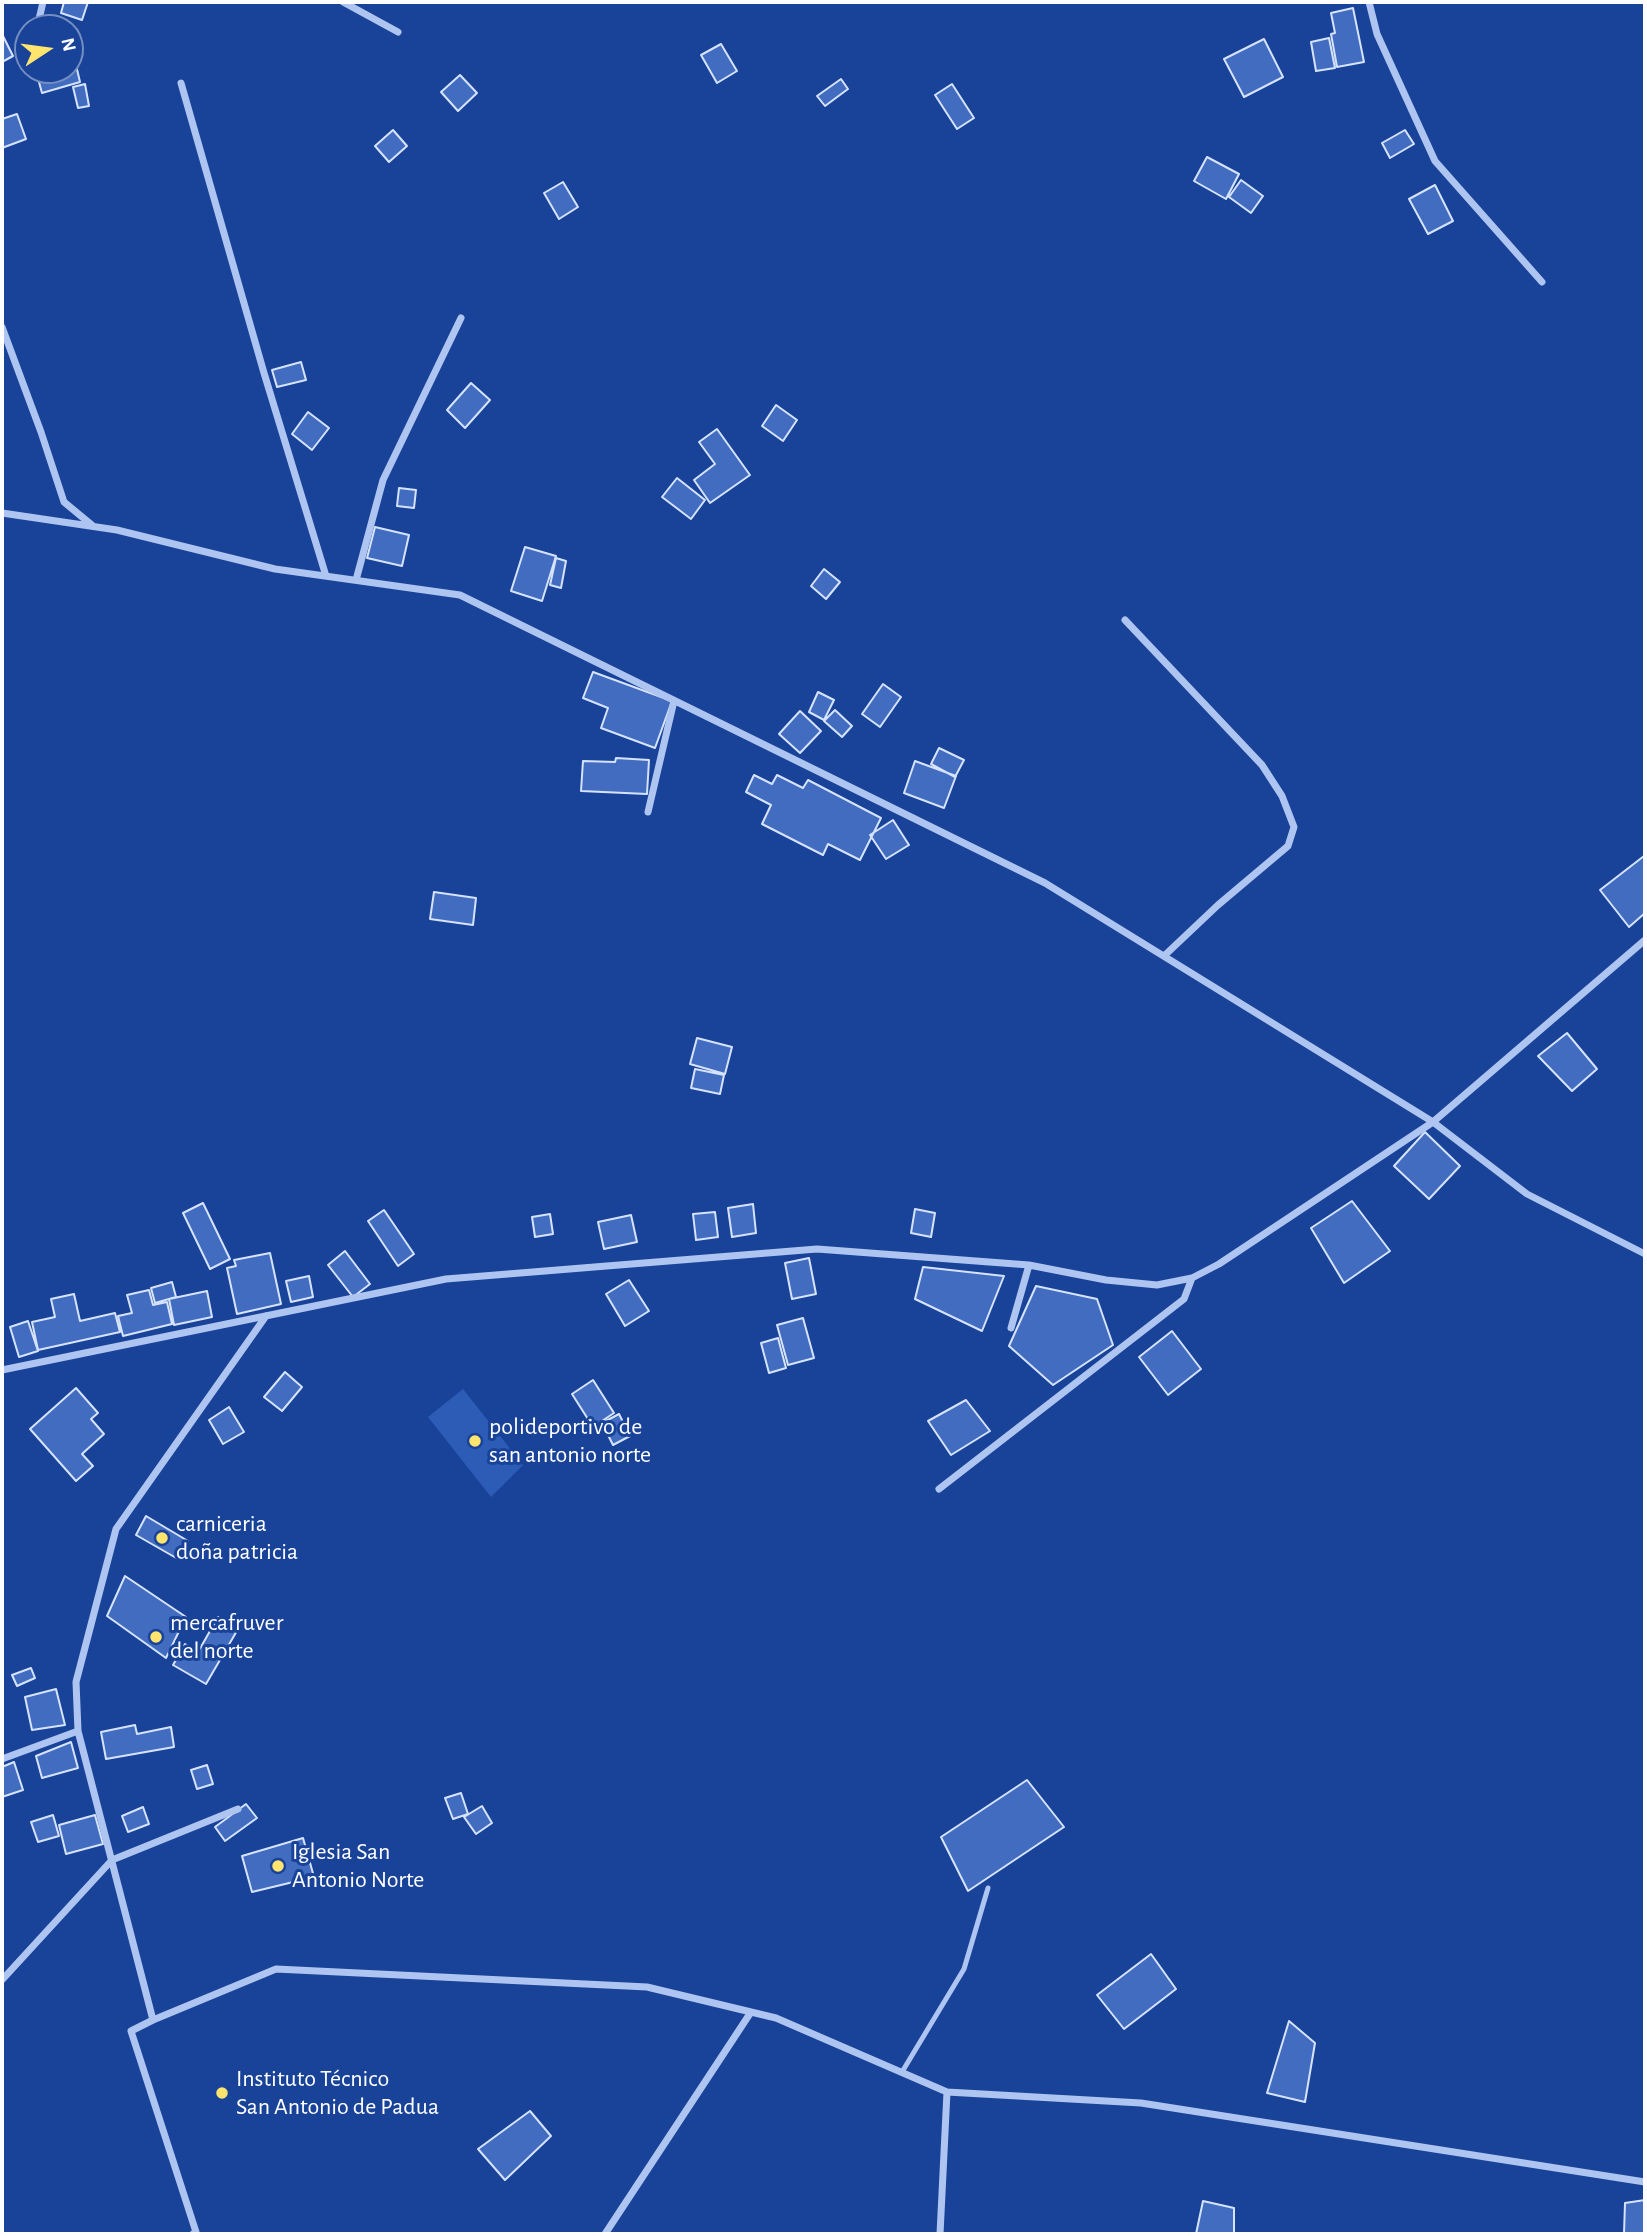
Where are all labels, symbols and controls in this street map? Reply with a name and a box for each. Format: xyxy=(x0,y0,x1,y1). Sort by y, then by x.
north arrow xyxy=(14,14,84,84)
text: N xyxy=(57,36,79,53)
place label: polideportivo de san antonio norte xyxy=(489,1413,651,1469)
marker: polideportivo de san antonio norte xyxy=(467,1433,483,1449)
place label: carniceria doña patricia xyxy=(176,1510,298,1566)
marker: carniceria doña patricia xyxy=(154,1530,170,1546)
place label: mercafruver del norte xyxy=(170,1609,283,1665)
marker: mercafruver del norte xyxy=(148,1629,164,1645)
place label: Iglesia San Antonio Norte xyxy=(292,1838,424,1894)
marker: Iglesia San Antonio Norte xyxy=(270,1858,286,1874)
place label: Instituto Técnico San Antonio de Padua xyxy=(236,2065,439,2121)
marker: Instituto Técnico San Antonio de Padua xyxy=(214,2085,230,2101)

